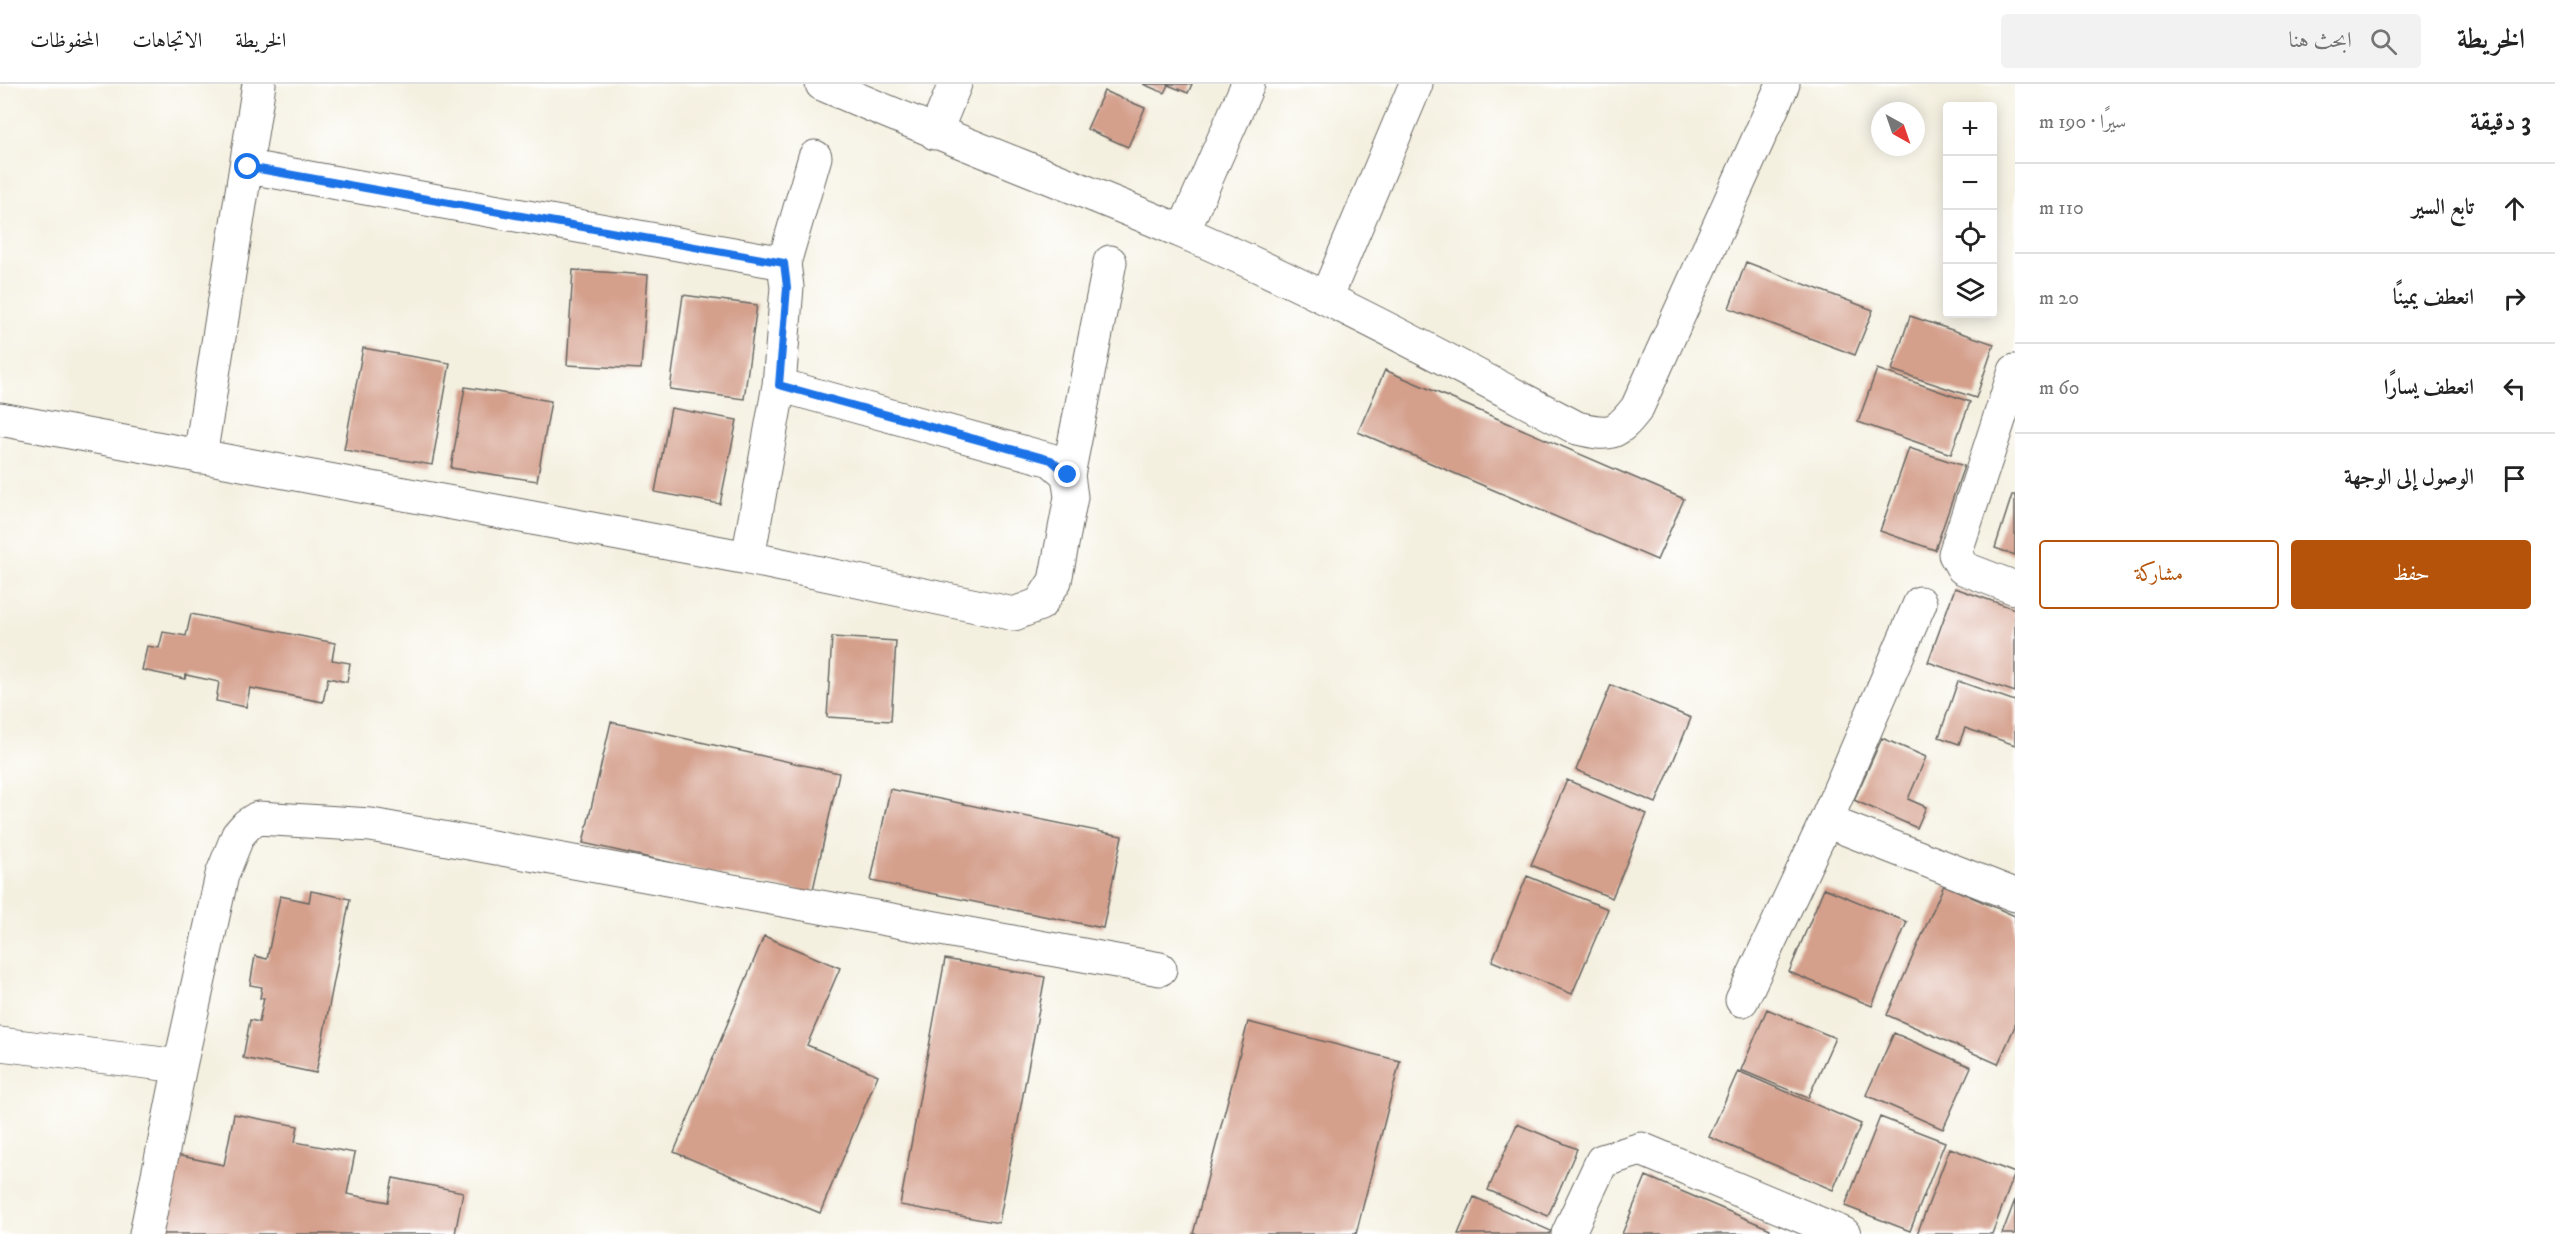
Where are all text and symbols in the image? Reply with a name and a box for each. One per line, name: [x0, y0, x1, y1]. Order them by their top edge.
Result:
search box: [2001, 14, 2421, 68]
text: الخريطة: [2457, 22, 2525, 57]
icon: search: [2367, 25, 2400, 58]
text: ابحث هنا: [2288, 27, 2352, 54]
text: المحفوظات: [30, 28, 99, 54]
text: الاتجاهات: [132, 28, 202, 54]
text: الخريطة: [235, 28, 286, 54]
north arrow: [1871, 102, 1925, 156]
map controls: [1943, 102, 1997, 318]
button: +: [1943, 102, 1997, 156]
text: 3 دقيقة: [2470, 106, 2531, 139]
text: سيرًا · 190 m: [2039, 110, 2126, 135]
route start: [234, 153, 260, 179]
button: −: [1943, 156, 1997, 210]
icon: ahead: [2498, 192, 2531, 225]
text: تابع السير: [2412, 194, 2474, 221]
text: 110 m: [2039, 196, 2084, 221]
button: locate: [1943, 210, 1997, 264]
button: layers: [1943, 264, 1997, 318]
icon: right: [2498, 282, 2531, 315]
text: انعطف يمينًا: [2393, 284, 2474, 311]
text: 20 m: [2039, 286, 2079, 311]
icon: left: [2498, 372, 2531, 405]
text: انعطف يسارًا: [2384, 374, 2474, 401]
text: 60 m: [2039, 376, 2080, 401]
route end: [1054, 461, 1080, 487]
icon: arrive: [2498, 462, 2531, 495]
text: الوصول إلى الوجهة: [2344, 464, 2474, 491]
button: مشاركة: [2039, 540, 2279, 609]
button: حفظ: [2291, 540, 2531, 609]

